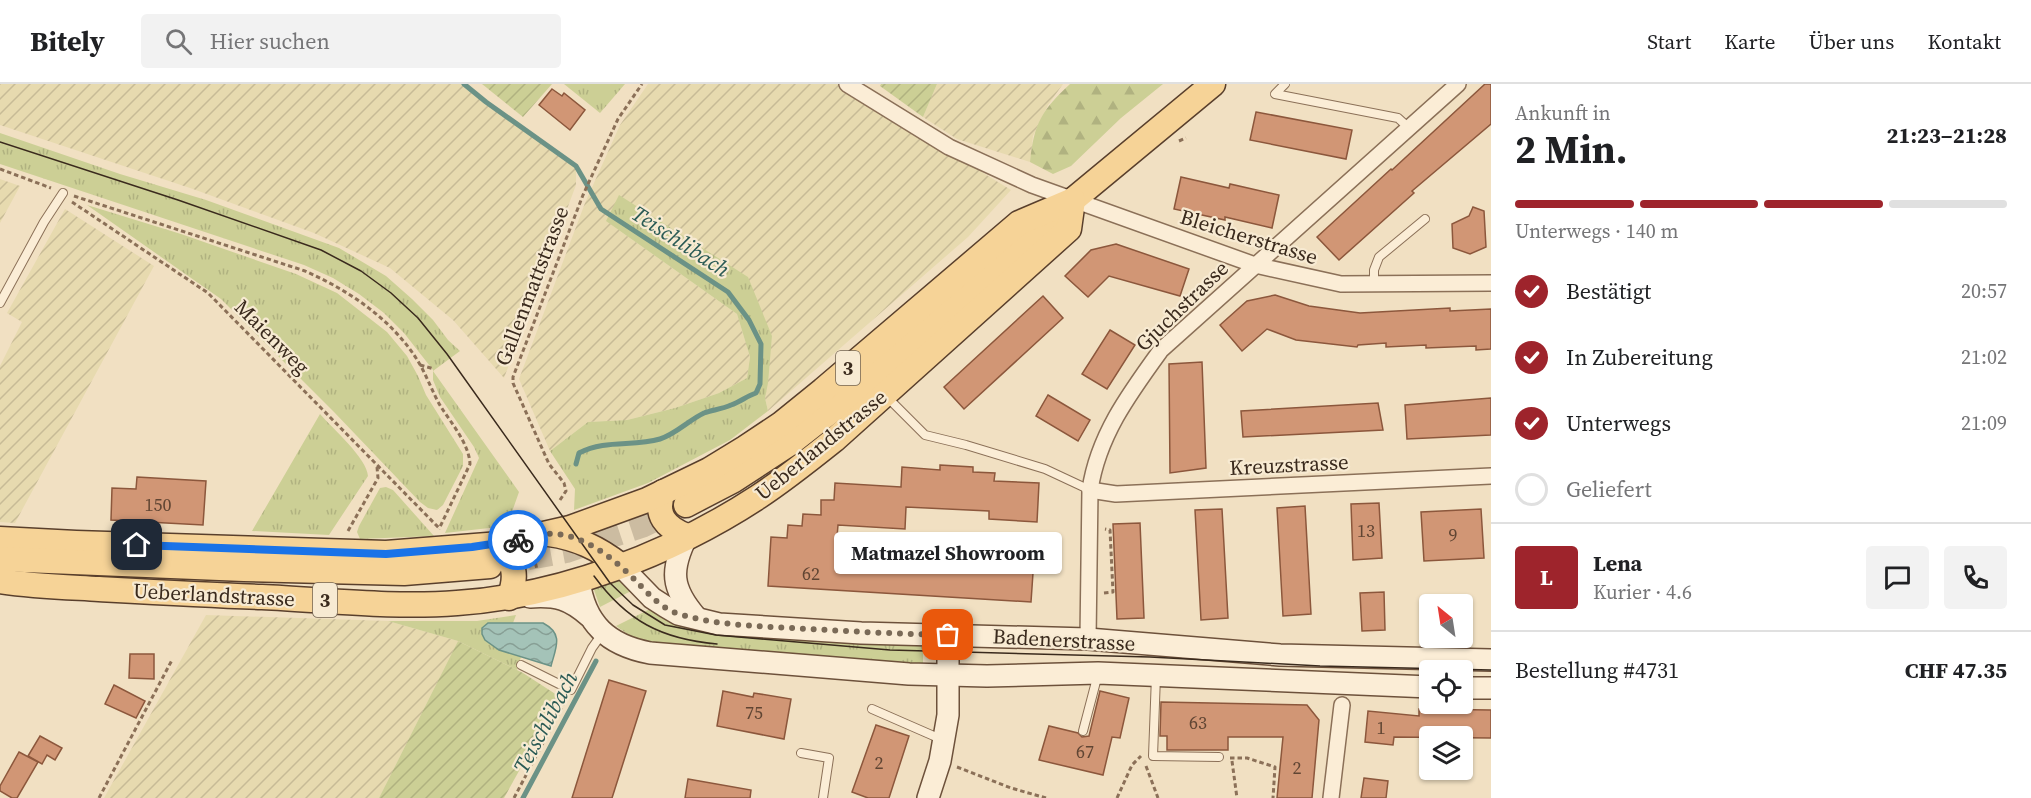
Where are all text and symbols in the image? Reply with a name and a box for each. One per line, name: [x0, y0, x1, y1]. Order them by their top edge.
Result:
search box: [141, 14, 561, 68]
text: Bitely: [30, 22, 105, 60]
icon: search: [162, 25, 195, 58]
text: Hier suchen: [210, 26, 330, 56]
text: Start: [1647, 27, 1691, 56]
text: Karte: [1724, 27, 1775, 56]
text: Über uns: [1808, 27, 1894, 56]
text: Kontakt: [1927, 27, 2001, 56]
text: Ankunft in: [1515, 99, 1611, 127]
text: 21:23–21:28: [1887, 120, 2007, 150]
text: 2 Min.: [1515, 123, 1627, 176]
water label: Teischlibach: [626, 198, 736, 284]
street label: Gallenmattstrasse: [488, 202, 575, 370]
street label: Bleicherstrasse: [1177, 202, 1322, 271]
text: Unterwegs · 140 m: [1515, 217, 1678, 245]
street label: Gjuchstrasse: [1129, 254, 1235, 357]
icon: check: [1515, 275, 1548, 308]
text: Bestätigt: [1566, 276, 1651, 306]
text: 20:57: [1961, 277, 2007, 305]
street label: Maienweg: [228, 293, 316, 381]
icon: check: [1515, 341, 1548, 374]
text: In Zubereitung: [1566, 342, 1713, 372]
text: 21:02: [1961, 343, 2007, 371]
road number: 3: [836, 351, 860, 385]
street label: Ueberlandstrasse: [749, 382, 893, 507]
icon: check: [1515, 407, 1548, 440]
text: Unterwegs: [1566, 408, 1671, 438]
text: 21:09: [1961, 409, 2007, 437]
street label: Kreuzstrasse: [1229, 447, 1349, 482]
text: Geliefert: [1566, 474, 1652, 504]
house number: 150: [145, 492, 172, 517]
courier: [488, 510, 548, 570]
house number: 13: [1357, 518, 1375, 543]
pin: [111, 519, 162, 570]
house number: 9: [1449, 522, 1458, 547]
icon: bike: [502, 524, 535, 557]
icon: home: [120, 528, 153, 561]
callout: Matmazel Showroom: [834, 533, 1062, 575]
text: Matmazel Showroom: [851, 539, 1045, 567]
button: chat: [1866, 546, 1929, 609]
button: phone: [1944, 546, 2007, 609]
text: Lena: [1593, 548, 1642, 578]
house number: 62: [802, 561, 820, 586]
text: L: [1540, 562, 1553, 592]
street label: Ueberlandstrasse: [132, 576, 296, 613]
text: Kurier · 4.6: [1593, 578, 1692, 606]
road number: 3: [313, 583, 337, 617]
north arrow: [1419, 594, 1473, 648]
map controls: [1419, 594, 1473, 780]
pin: [922, 609, 973, 660]
icon: bag: [931, 618, 964, 651]
street label: Badenerstrasse: [992, 621, 1136, 658]
text: Bestellung #4731: [1515, 655, 1679, 685]
text: CHF 47.35: [1905, 655, 2007, 685]
button: locate: [1419, 660, 1473, 714]
water label: Teischlibach: [506, 666, 584, 778]
house number: 75: [745, 700, 763, 725]
house number: 63: [1189, 710, 1207, 735]
house number: 1: [1377, 715, 1386, 740]
button: layers: [1419, 726, 1473, 780]
house number: 67: [1076, 739, 1094, 764]
house number: 2: [875, 750, 884, 775]
house number: 2: [1293, 755, 1302, 780]

